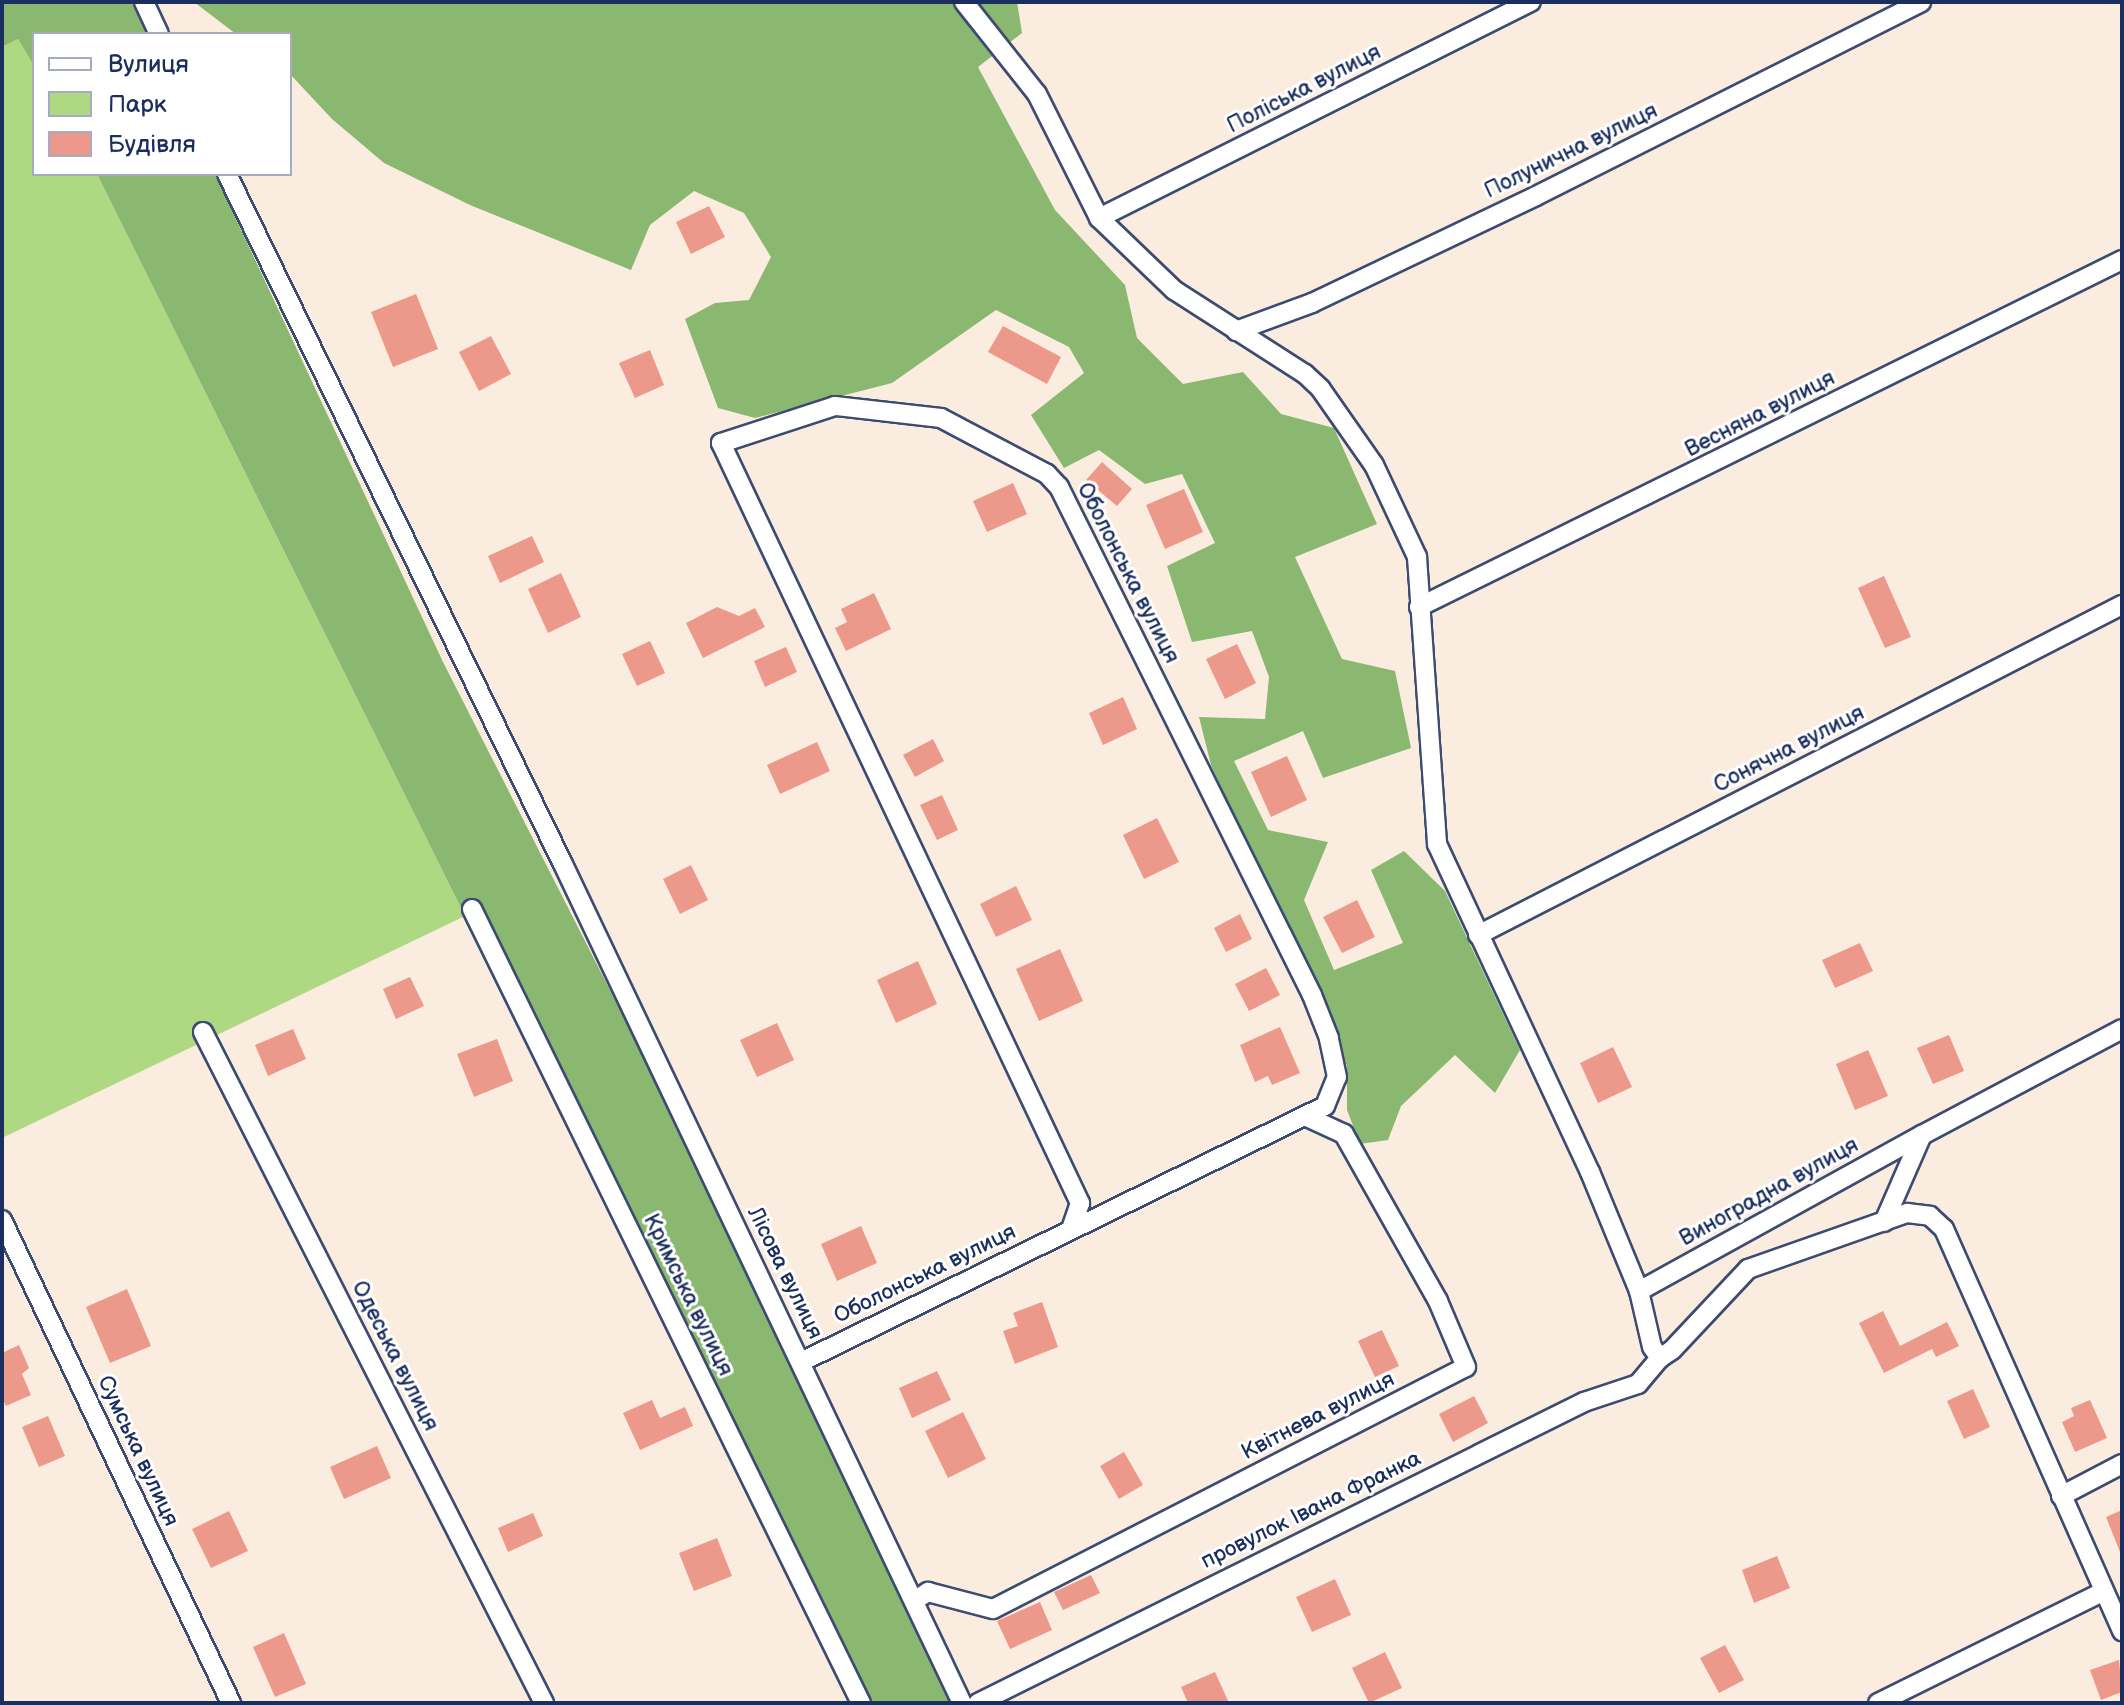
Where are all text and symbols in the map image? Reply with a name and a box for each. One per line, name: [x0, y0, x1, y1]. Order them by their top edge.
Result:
legend: [32, 32, 292, 176]
street label: Поліська вулиця: [1223, 39, 1385, 139]
text: Вулиця: [108, 50, 189, 79]
text: Парк: [108, 90, 166, 119]
street label: Полунична вулиця: [1480, 98, 1662, 204]
text: Будівля: [108, 130, 196, 159]
street label: Весняна вулиця: [1681, 365, 1839, 463]
street label: Оболонська вулиця: [1071, 478, 1185, 668]
street label: Сонячна вулиця: [1709, 700, 1869, 798]
street label: Виноградна вулиця: [1675, 1132, 1863, 1252]
street label: Лісова вулиця: [742, 1203, 828, 1343]
street label: Кримська вулиця: [637, 1210, 739, 1380]
street label: Оболонська вулиця: [830, 1218, 1020, 1330]
street label: Одеська вулиця: [346, 1276, 444, 1436]
street label: Квітнева вулиця: [1237, 1366, 1399, 1466]
street label: Сумська вулиця: [92, 1372, 184, 1530]
street label: провулок Івана Франка: [1197, 1445, 1425, 1575]

